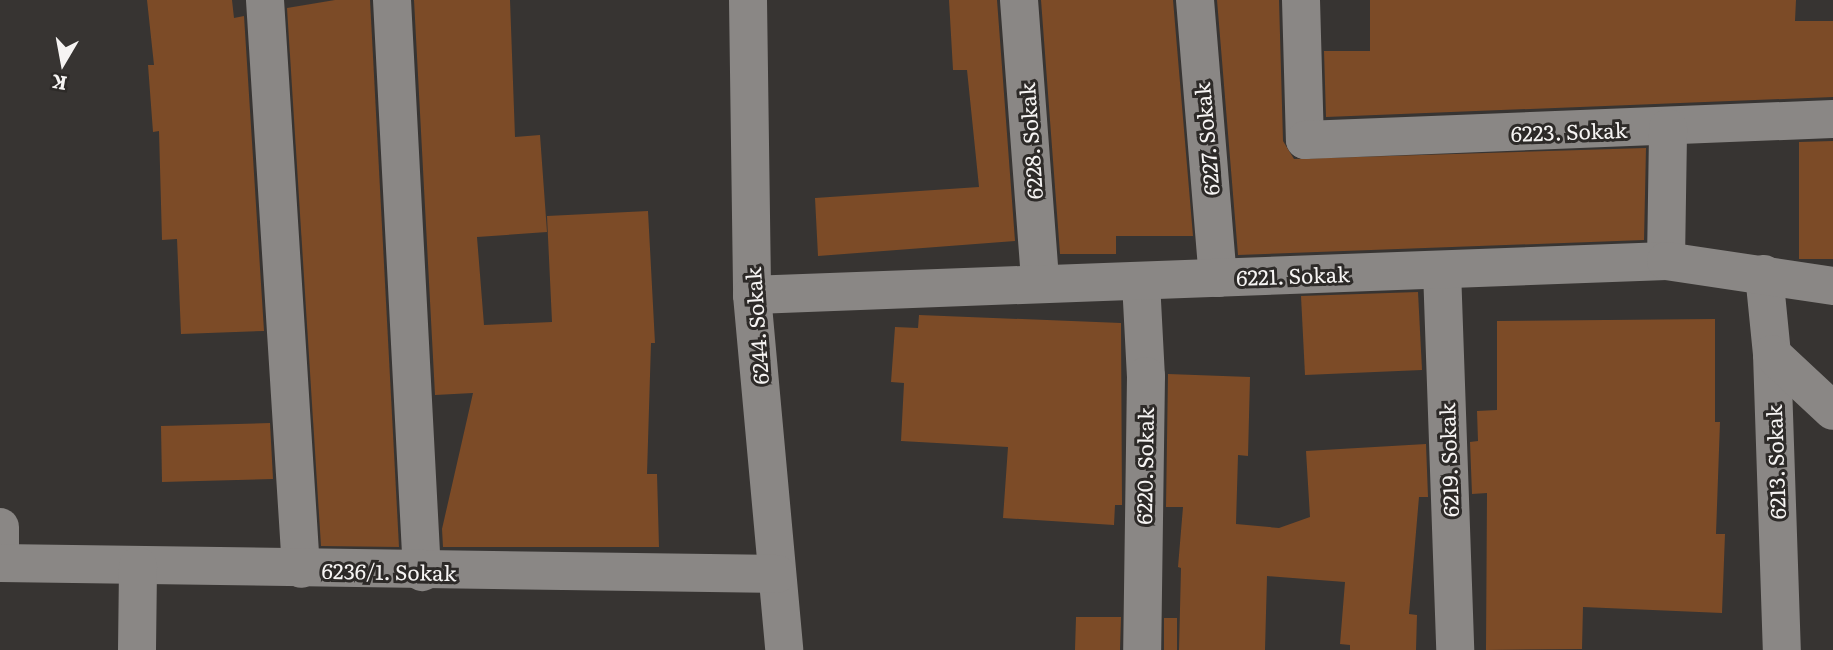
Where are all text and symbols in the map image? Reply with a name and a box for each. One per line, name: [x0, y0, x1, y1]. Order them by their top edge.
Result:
north arrow: [28, 28, 98, 98]
text: K: [50, 69, 69, 99]
street label: 6227. Sokak: [1188, 81, 1224, 197]
street label: 6228. Sokak: [1013, 82, 1047, 200]
street label: 6223. Sokak: [1510, 116, 1628, 146]
street label: 6221. Sokak: [1236, 260, 1350, 290]
street label: 6244. Sokak: [739, 266, 773, 386]
street label: 6219. Sokak: [1433, 403, 1463, 517]
street label: 6213. Sokak: [1760, 404, 1790, 520]
street label: 6220. Sokak: [1130, 407, 1158, 525]
street label: 6236/1. Sokak: [321, 557, 457, 585]

